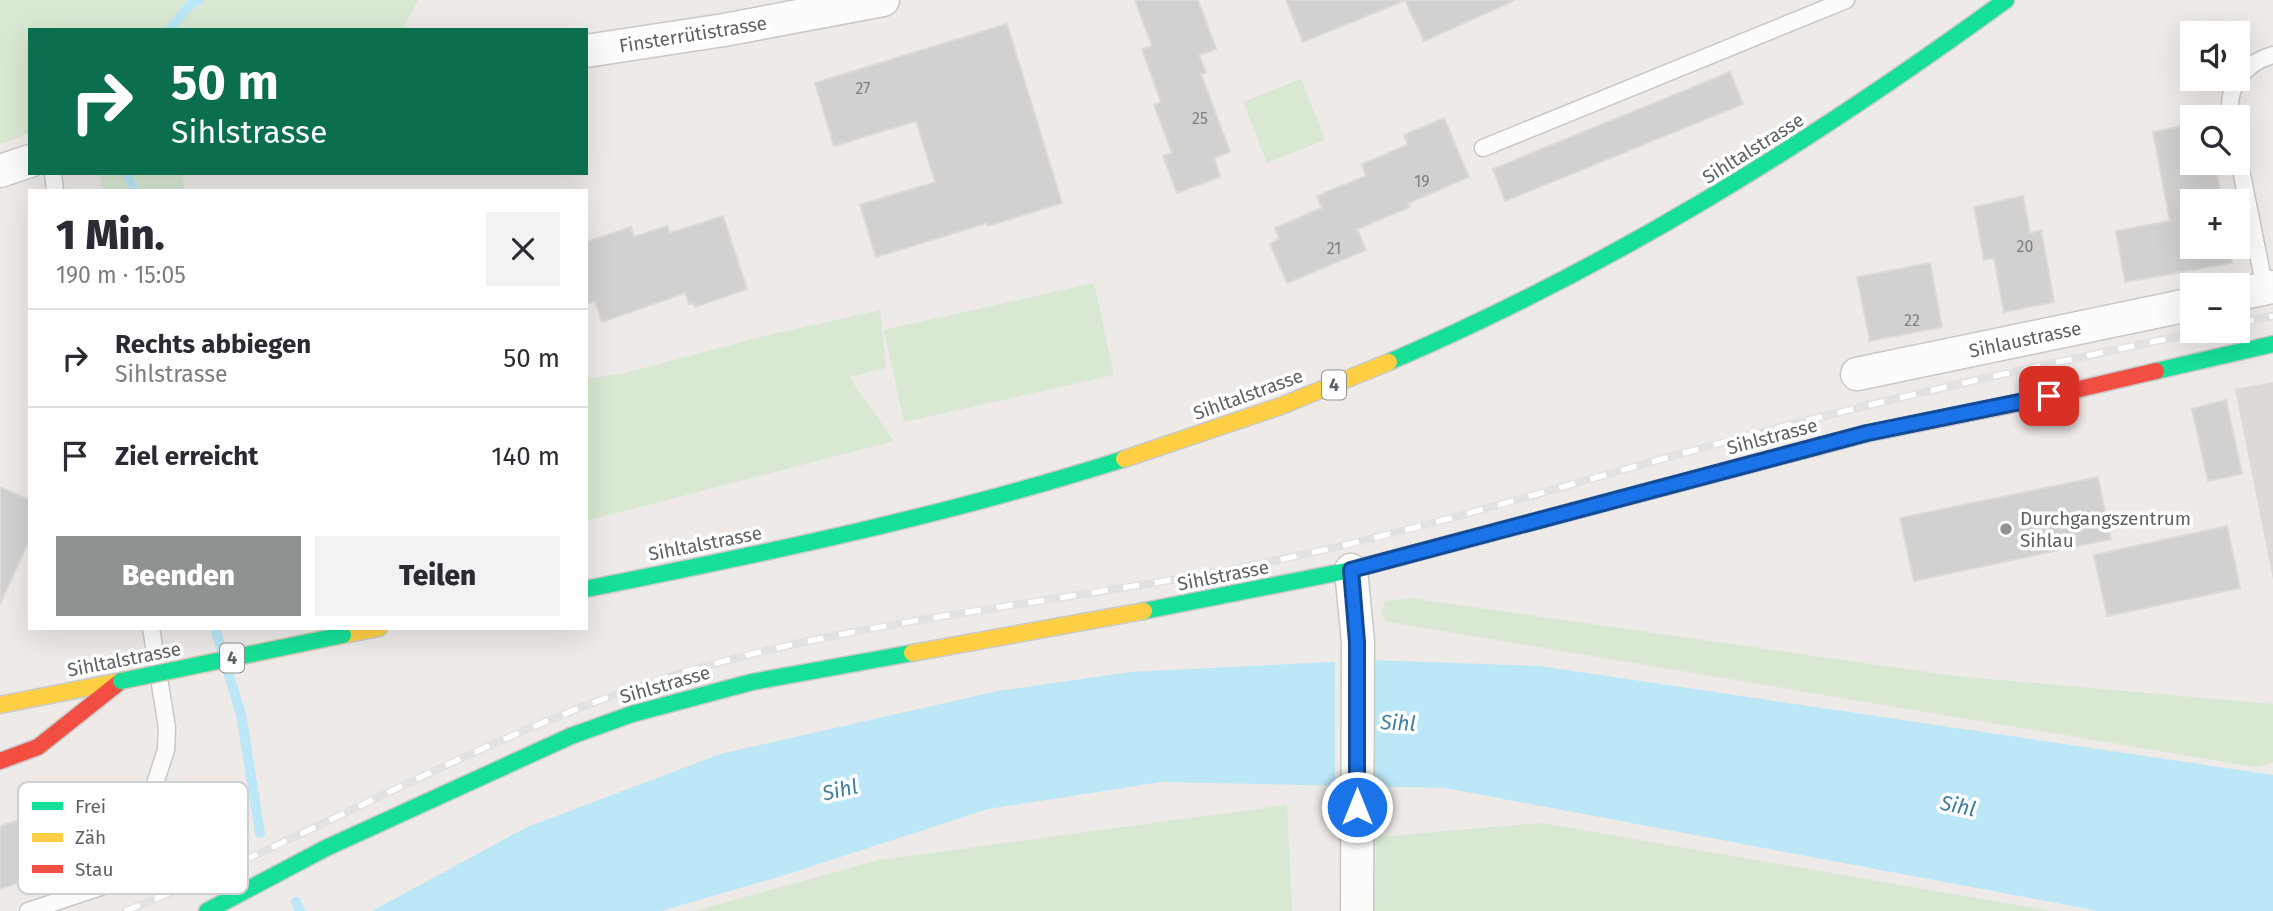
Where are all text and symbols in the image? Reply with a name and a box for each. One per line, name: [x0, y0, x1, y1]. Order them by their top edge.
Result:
street label: Finsterrütistrasse: [618, 11, 769, 58]
map controls: [2180, 21, 2250, 343]
button: sound: [2180, 21, 2250, 91]
text: 50 m: [171, 53, 279, 112]
icon: right: [56, 56, 147, 147]
house number: 27: [856, 79, 870, 98]
button: search: [2180, 105, 2250, 175]
street label: Sihltalstrasse: [1698, 108, 1808, 189]
house number: 25: [1192, 109, 1208, 128]
text: Sihlstrasse: [171, 113, 327, 151]
house number: 19: [1414, 172, 1430, 191]
button: +: [2180, 189, 2250, 259]
text: 1 Min.: [56, 210, 165, 260]
button: close: [486, 212, 560, 286]
house number: 20: [2017, 237, 2033, 256]
house number: 21: [1327, 239, 1341, 258]
text: 190 m · 15:05: [56, 261, 186, 289]
button: −: [2180, 273, 2250, 343]
house number: 22: [1904, 311, 1920, 330]
street label: Sihlaustrasse: [1967, 316, 2083, 363]
text: Rechts abbiegen: [115, 329, 311, 360]
icon: right: [56, 339, 94, 377]
text: 50 m: [503, 343, 560, 374]
text: Sihlstrasse: [115, 360, 227, 388]
street label: Sihltalstrasse: [1190, 364, 1306, 425]
pin: [2019, 366, 2079, 426]
road number: 4: [1322, 370, 1346, 400]
icon: arrive: [2030, 377, 2068, 415]
street label: Sihlstrasse: [1724, 413, 1820, 460]
icon: arrive: [56, 437, 94, 475]
text: Ziel erreicht: [115, 441, 258, 472]
text: 140 m: [491, 441, 560, 472]
place label: Durchgangszentrum Sihlau: [2020, 507, 2191, 552]
street label: Sihltalstrasse: [646, 521, 764, 566]
marker: Durchgangszentrum Sihlau: [1998, 521, 2014, 537]
button: Beenden: [56, 536, 301, 616]
button: Teilen: [315, 536, 560, 616]
street label: Sihlstrasse: [1175, 555, 1271, 596]
street label: Sihltalstrasse: [65, 637, 183, 682]
road number: 4: [220, 644, 244, 672]
street label: Sihlstrasse: [617, 661, 713, 708]
water label: Sihl: [1379, 709, 1416, 737]
position arrow: [1320, 770, 1394, 844]
water label: Sihl: [819, 773, 860, 807]
legend: [18, 782, 248, 894]
water label: Sihl: [1937, 789, 1978, 822]
text: Frei: [75, 795, 106, 818]
text: Zäh: [75, 826, 106, 849]
text: Stau: [75, 858, 113, 881]

